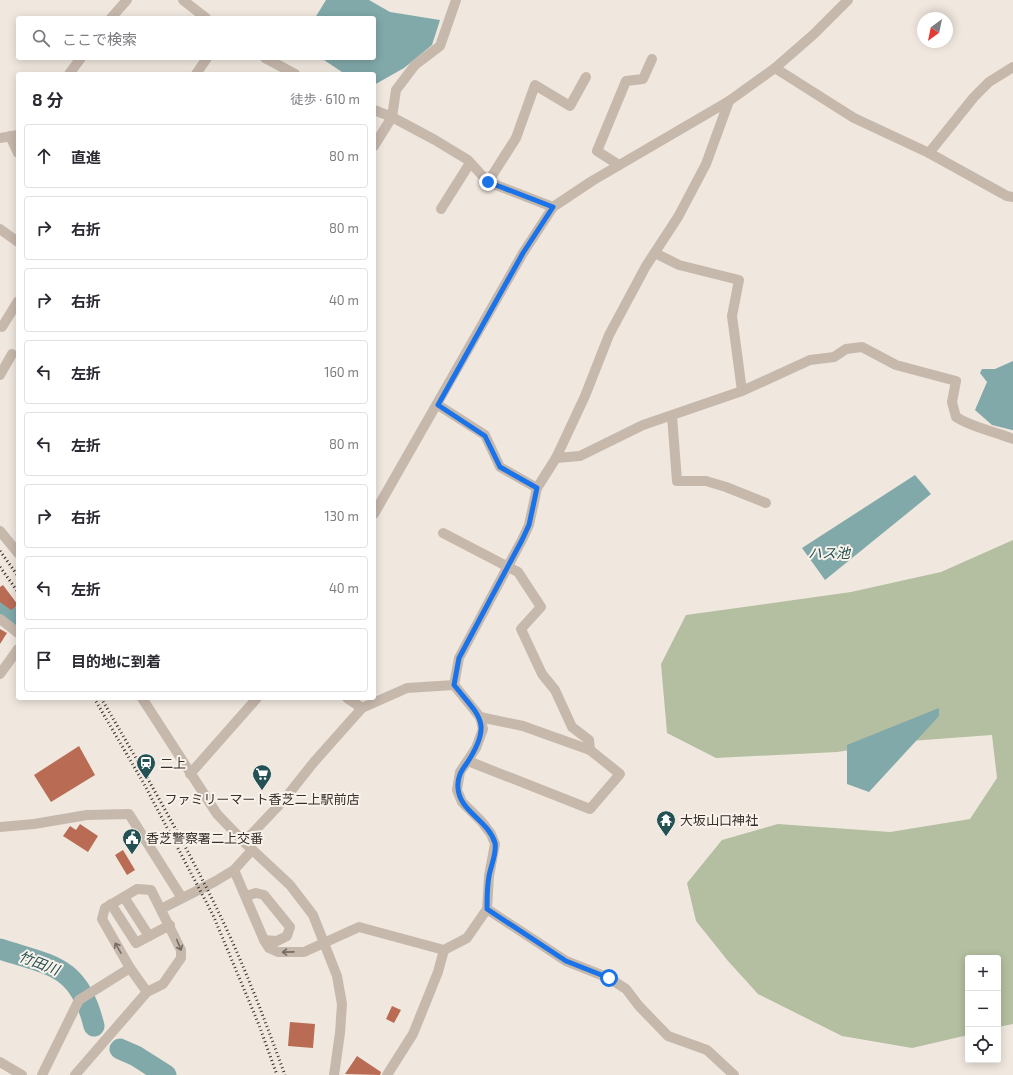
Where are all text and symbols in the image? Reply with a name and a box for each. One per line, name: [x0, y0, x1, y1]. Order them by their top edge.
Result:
north arrow: [917, 12, 953, 48]
search box: [16, 16, 376, 60]
icon: search: [30, 27, 52, 49]
text: ここで検索: [62, 30, 137, 48]
text: 8 分: [32, 89, 63, 109]
text: 徒歩 · 610 m: [290, 91, 360, 107]
icon: ahead: [33, 145, 55, 167]
text: 直進: [71, 148, 101, 166]
text: 80 m: [329, 148, 359, 164]
route end: [479, 173, 497, 191]
icon: right: [33, 217, 55, 239]
text: 右折: [71, 220, 101, 238]
text: 80 m: [329, 220, 359, 236]
icon: right: [33, 289, 55, 311]
text: 右折: [71, 292, 101, 310]
text: 40 m: [329, 292, 359, 308]
icon: left: [33, 361, 55, 383]
text: 左折: [71, 364, 101, 382]
text: 160 m: [324, 364, 359, 380]
icon: left: [33, 433, 55, 455]
text: 左折: [71, 436, 101, 454]
text: 80 m: [329, 436, 359, 452]
icon: right: [33, 505, 55, 527]
text: 右折: [71, 508, 101, 526]
text: 130 m: [324, 508, 359, 524]
water label: ハス池: [808, 544, 852, 561]
icon: left: [33, 577, 55, 599]
text: 左折: [71, 580, 101, 598]
text: 40 m: [329, 580, 359, 596]
icon: arrive: [33, 649, 55, 671]
text: 目的地に到着: [71, 652, 161, 670]
station icon: 二上: [135, 752, 157, 780]
place label: 二上: [160, 755, 186, 771]
supermarket icon: ファミリーマート香芝二上駅前店: [251, 763, 273, 791]
place label: ファミリーマート香芝二上駅前店: [164, 791, 360, 807]
temple icon: 大坂山口神社: [655, 809, 677, 837]
place label: 大坂山口神社: [680, 812, 758, 828]
public building icon: 香芝警察署二上交番: [121, 827, 143, 855]
place label: 香芝警察署二上交番: [146, 830, 263, 846]
one-way arrow: [175, 939, 183, 951]
one-way arrow: [114, 942, 122, 954]
water label: 竹田川: [17, 947, 64, 979]
one-way arrow: [282, 948, 295, 956]
map controls: [965, 955, 1001, 1063]
button: +: [965, 955, 1001, 991]
route start: [600, 969, 618, 987]
button: −: [965, 991, 1001, 1027]
button: locate: [965, 1027, 1001, 1063]

